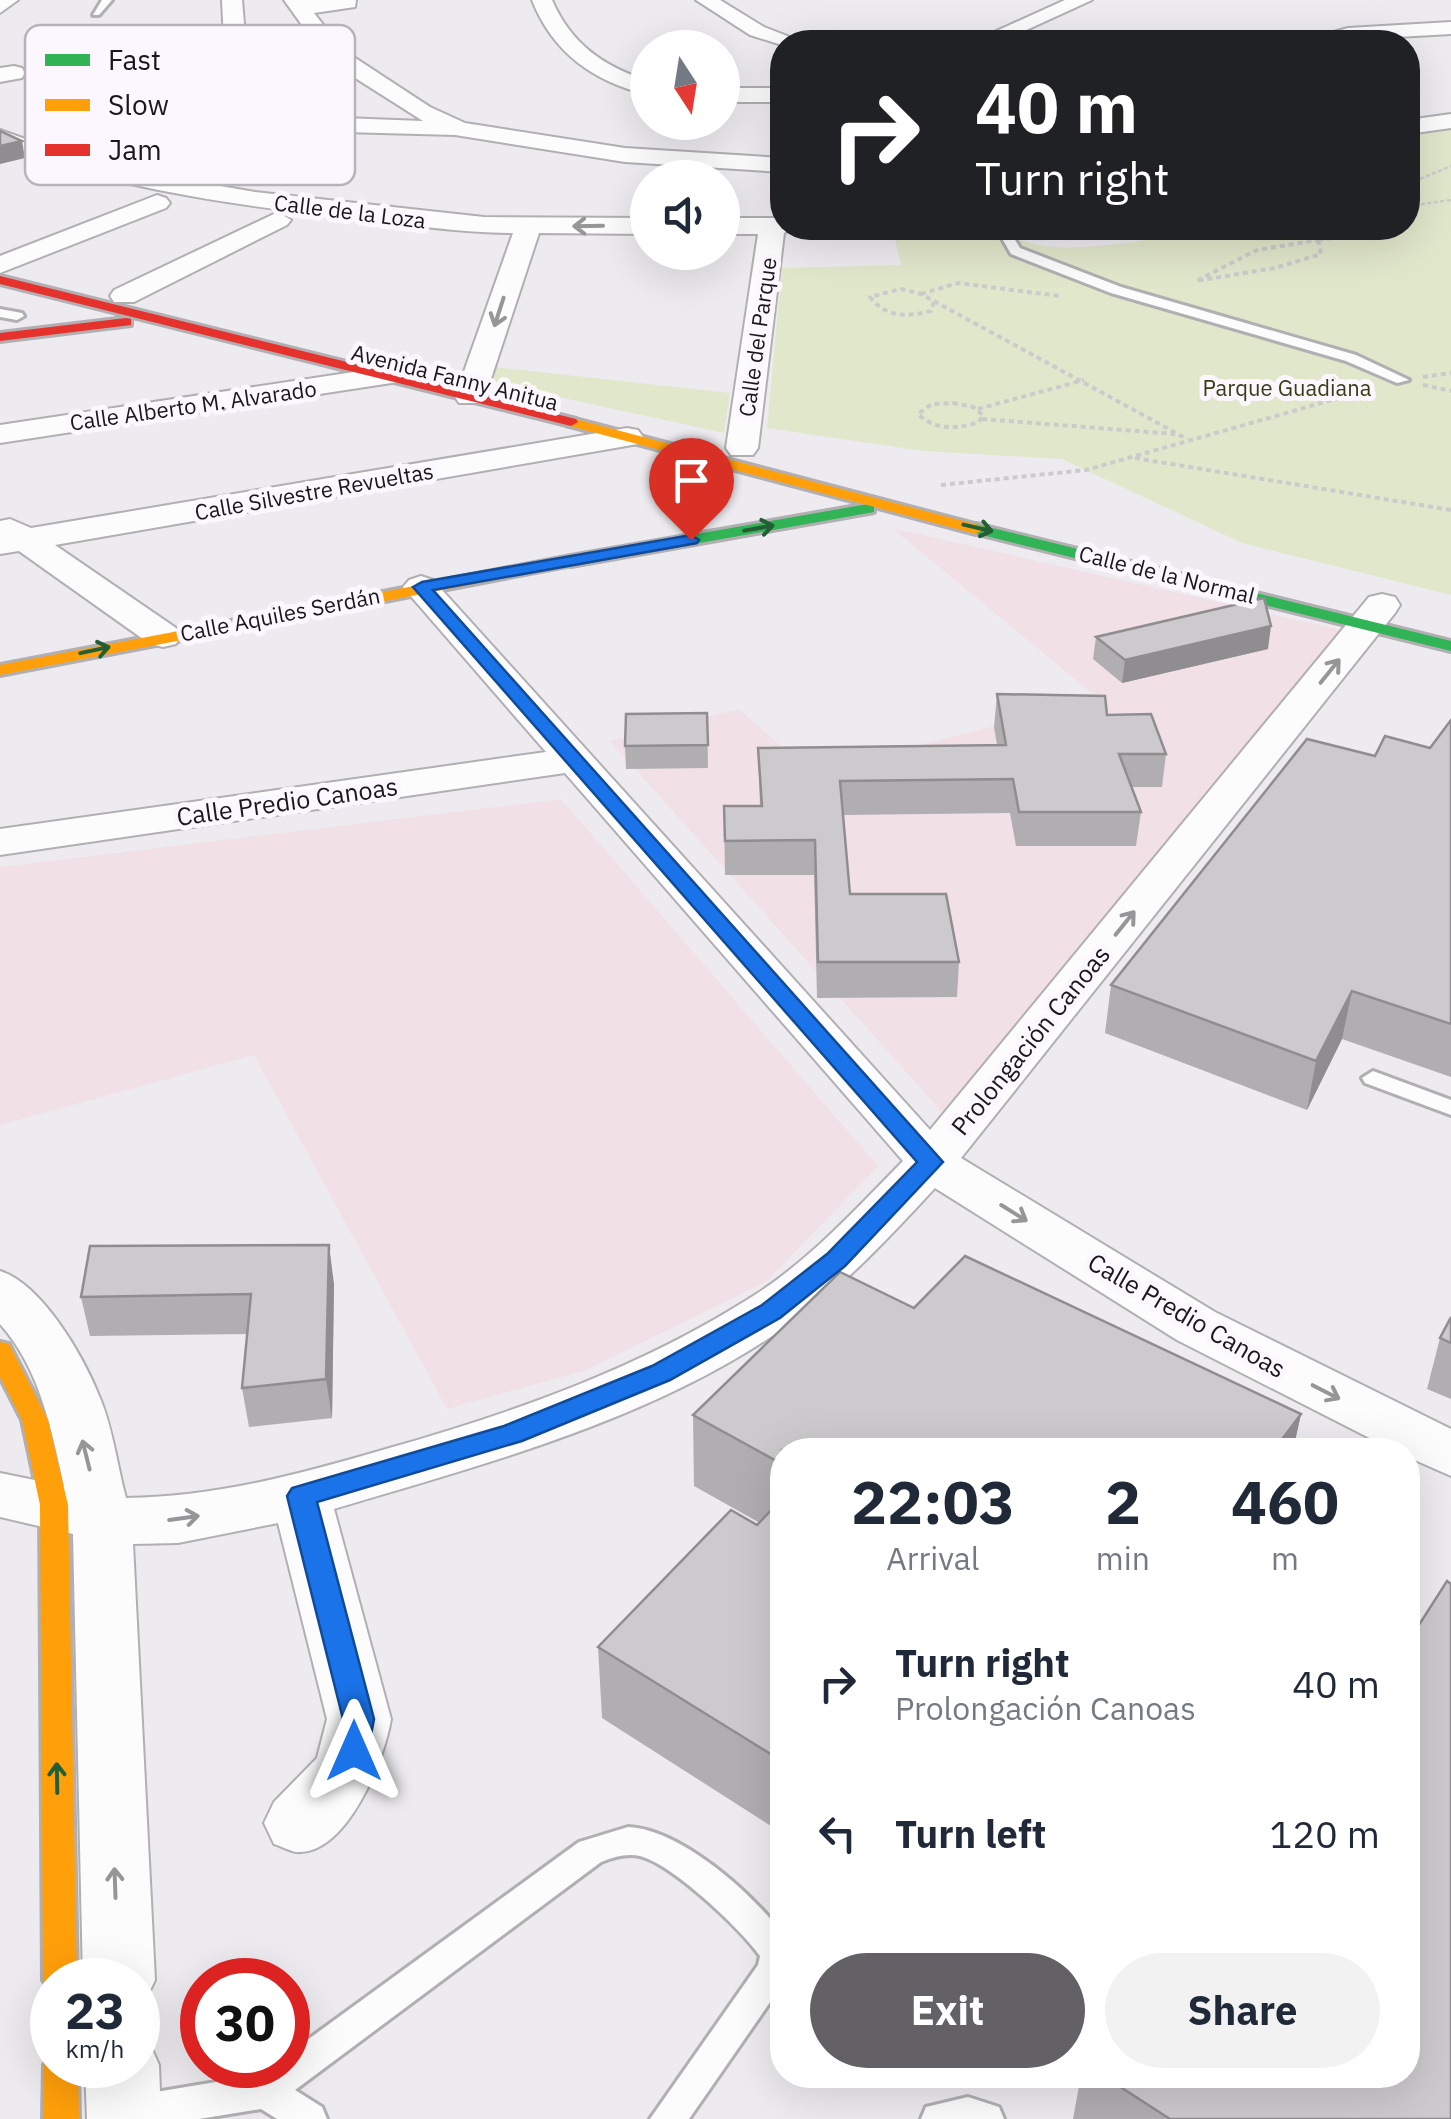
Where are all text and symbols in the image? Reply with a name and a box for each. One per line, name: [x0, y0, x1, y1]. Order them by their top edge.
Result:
legend: [25, 25, 355, 185]
north arrow: [630, 30, 740, 140]
map controls: [630, 30, 740, 270]
text: Fast: [108, 41, 161, 78]
text: 40 m: [975, 61, 1138, 152]
icon: right: [810, 70, 940, 200]
text: Slow: [108, 86, 169, 123]
text: Jam: [108, 131, 162, 168]
text: Turn right: [975, 149, 1170, 207]
button: sound: [630, 160, 740, 270]
street label: Calle de la Loza: [273, 187, 428, 235]
one-way arrow: [572, 216, 604, 235]
street label: Calle del Parque: [731, 255, 783, 419]
one-way arrow: [489, 295, 507, 327]
street label: Avenida Fanny Anitua: [348, 337, 562, 417]
street label: Calle Alberto M. Alvarado: [68, 373, 318, 437]
park label: Parque Guadiana: [1202, 373, 1372, 402]
pin: [649, 438, 734, 541]
icon: arrive: [664, 453, 719, 508]
street label: Calle Silvestre Revueltas: [192, 456, 436, 526]
one-way arrow: [742, 518, 775, 537]
one-way arrow: [961, 520, 993, 538]
street label: Calle de la Normal: [1076, 538, 1258, 610]
street label: Calle Aquiles Serdán: [178, 580, 382, 648]
one-way arrow: [79, 640, 111, 659]
one-way arrow: [1319, 658, 1340, 685]
street label: Calle Predio Canoas: [174, 769, 400, 833]
one-way arrow: [1114, 911, 1136, 937]
street label: Prolongación Canoas: [943, 938, 1117, 1142]
one-way arrow: [999, 1203, 1028, 1224]
street label: Calle Predio Canoas: [1082, 1245, 1292, 1385]
one-way arrow: [1311, 1383, 1341, 1402]
one-way arrow: [76, 1440, 94, 1472]
text: 22:03: [851, 1462, 1015, 1541]
text: 2: [1105, 1462, 1141, 1541]
text: 460: [1231, 1462, 1339, 1541]
one-way arrow: [167, 1508, 200, 1526]
text: Arrival: [886, 1537, 980, 1579]
text: min: [1096, 1537, 1150, 1579]
text: m: [1271, 1537, 1299, 1579]
text: Turn right: [895, 1638, 1070, 1687]
icon: right: [810, 1656, 865, 1711]
text: 40 m: [1292, 1659, 1380, 1708]
text: Prolongación Canoas: [895, 1687, 1196, 1729]
position arrow: [302, 1699, 406, 1803]
one-way arrow: [48, 1762, 67, 1794]
icon: left: [810, 1806, 865, 1861]
text: Turn left: [895, 1809, 1046, 1858]
text: 120 m: [1269, 1809, 1380, 1858]
one-way arrow: [106, 1867, 125, 1899]
button: Exit: [810, 1953, 1085, 2068]
button: Share: [1105, 1953, 1380, 2068]
speed limit sign: 30: [180, 1958, 310, 2088]
text: 23: [65, 1978, 125, 2043]
text: km/h: [66, 2032, 124, 2065]

